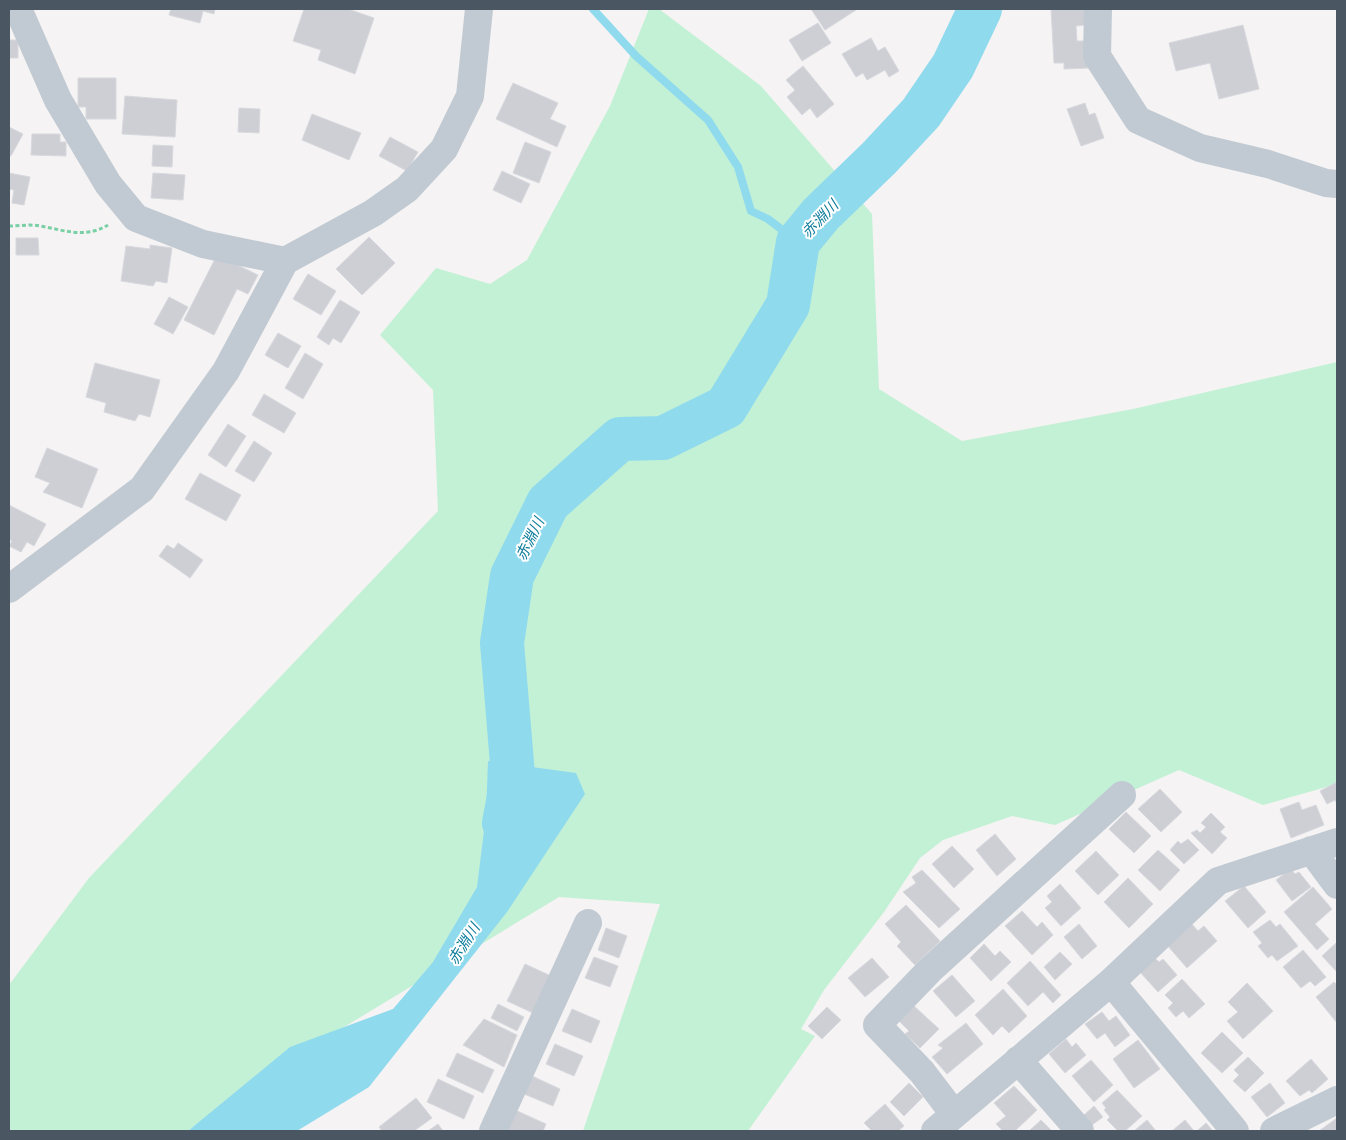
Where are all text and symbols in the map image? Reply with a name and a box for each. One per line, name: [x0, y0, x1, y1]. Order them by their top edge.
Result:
water label: 赤淵川: [798, 195, 843, 241]
water label: 赤淵川: [512, 513, 548, 563]
water label: 赤淵川: [444, 918, 484, 967]

